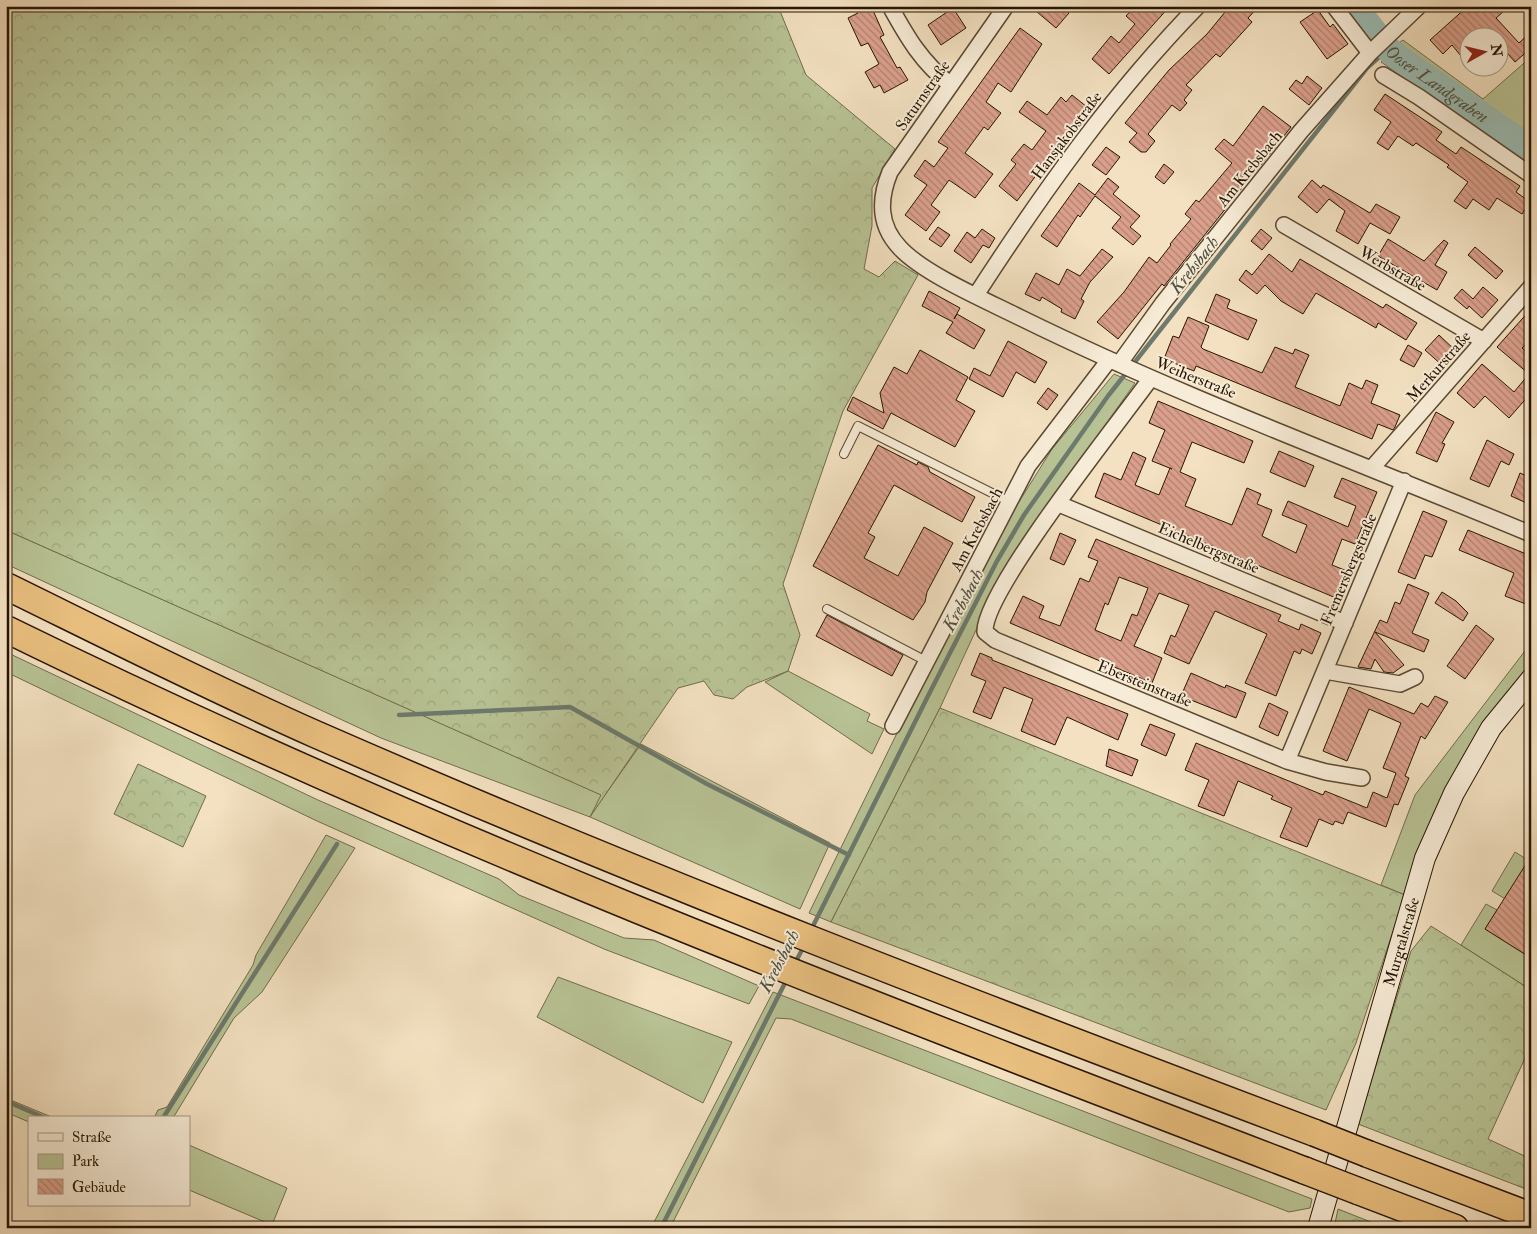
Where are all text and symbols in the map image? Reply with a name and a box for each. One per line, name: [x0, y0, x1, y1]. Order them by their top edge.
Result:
north arrow: [1460, 28, 1510, 78]
water label: Ooser Landgraben: [1380, 40, 1493, 128]
text: N: [1487, 42, 1506, 58]
street label: Saturnstraße: [891, 56, 955, 135]
street label: Hansjakobstraße: [1027, 87, 1107, 184]
street label: Am Krebsbach: [1212, 126, 1287, 212]
water label: Krebsbach: [1164, 232, 1224, 300]
street label: Werbstraße: [1355, 241, 1430, 296]
street label: Merkurstraße: [1402, 327, 1475, 406]
street label: Weiherstraße: [1151, 352, 1239, 403]
street label: Am Krebsbach: [946, 483, 1008, 576]
street label: Fremersbergstraße: [1316, 510, 1382, 628]
street label: Eichelbergstraße: [1155, 518, 1263, 578]
water label: Krebsbach: [937, 565, 989, 636]
street label: Ebersteinstraße: [1094, 656, 1195, 712]
street label: Murgtalstraße: [1379, 895, 1424, 989]
water label: Krebsbach: [753, 926, 805, 997]
legend: [28, 1116, 190, 1206]
text: Straße: [72, 1128, 111, 1147]
text: Park: [72, 1152, 99, 1171]
text: Gebäude: [72, 1178, 126, 1197]

